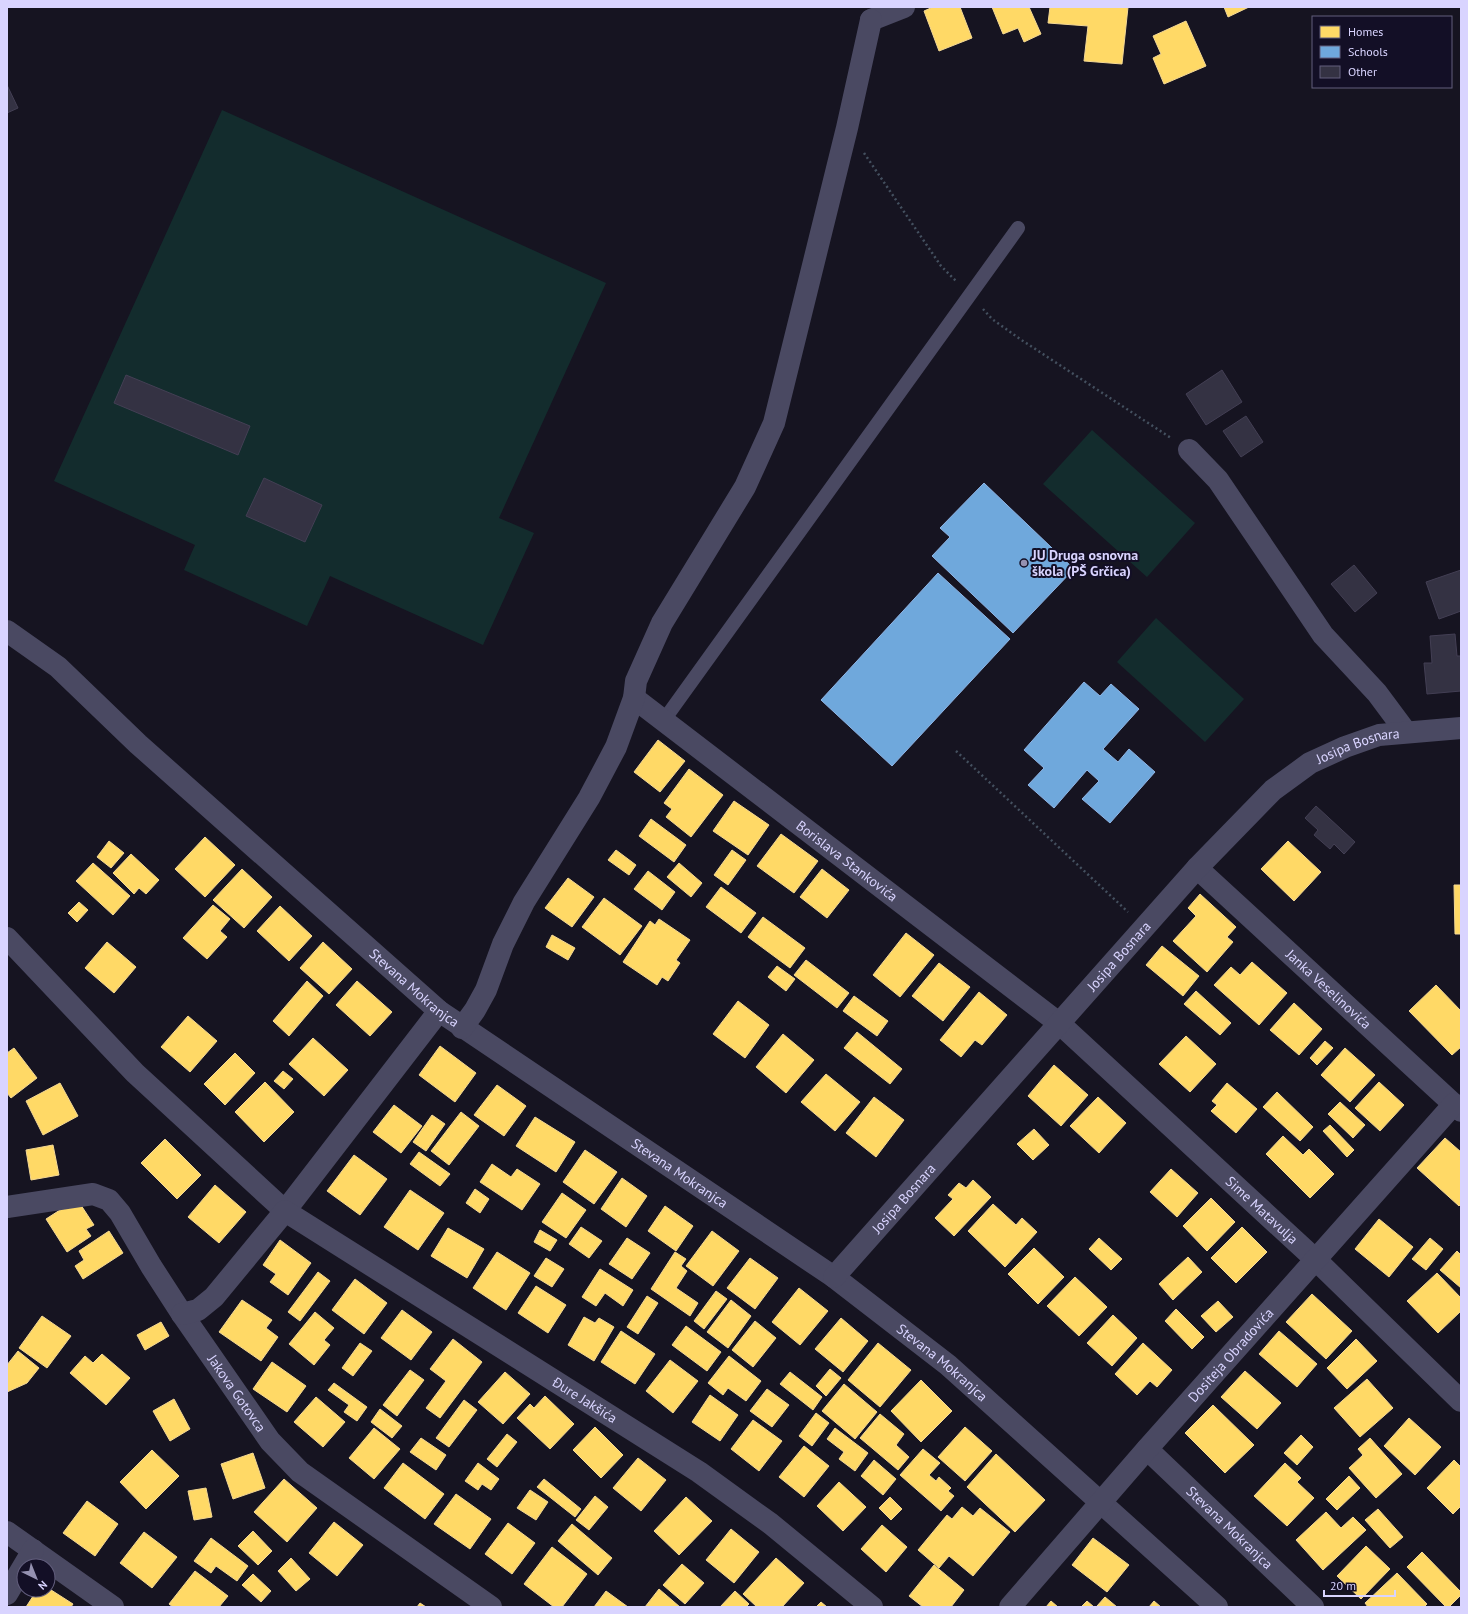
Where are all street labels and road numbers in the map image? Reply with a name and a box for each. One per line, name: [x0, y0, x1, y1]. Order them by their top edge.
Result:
street label: Josipa Bosnara: [1312, 724, 1400, 768]
street label: Borislava Stankovića: [792, 816, 901, 905]
street label: Josipa Bosnara: [1082, 917, 1155, 996]
street label: Stevana Mokranjca: [366, 944, 463, 1031]
street label: Janka Veselinovića: [1282, 945, 1375, 1033]
street label: Stevana Mokranjca: [628, 1134, 731, 1212]
street label: Josipa Bosnara: [867, 1160, 940, 1238]
street label: Sime Matavulja: [1222, 1172, 1302, 1248]
street label: Dositeja Obradovića: [1184, 1304, 1277, 1406]
street label: Stevana Mokranjca: [893, 1320, 991, 1405]
street label: Jakova Gotovca: [203, 1350, 270, 1435]
street label: Đure Jakšića: [548, 1372, 621, 1427]
street label: Stevana Mokranjca: [1183, 1482, 1277, 1573]

